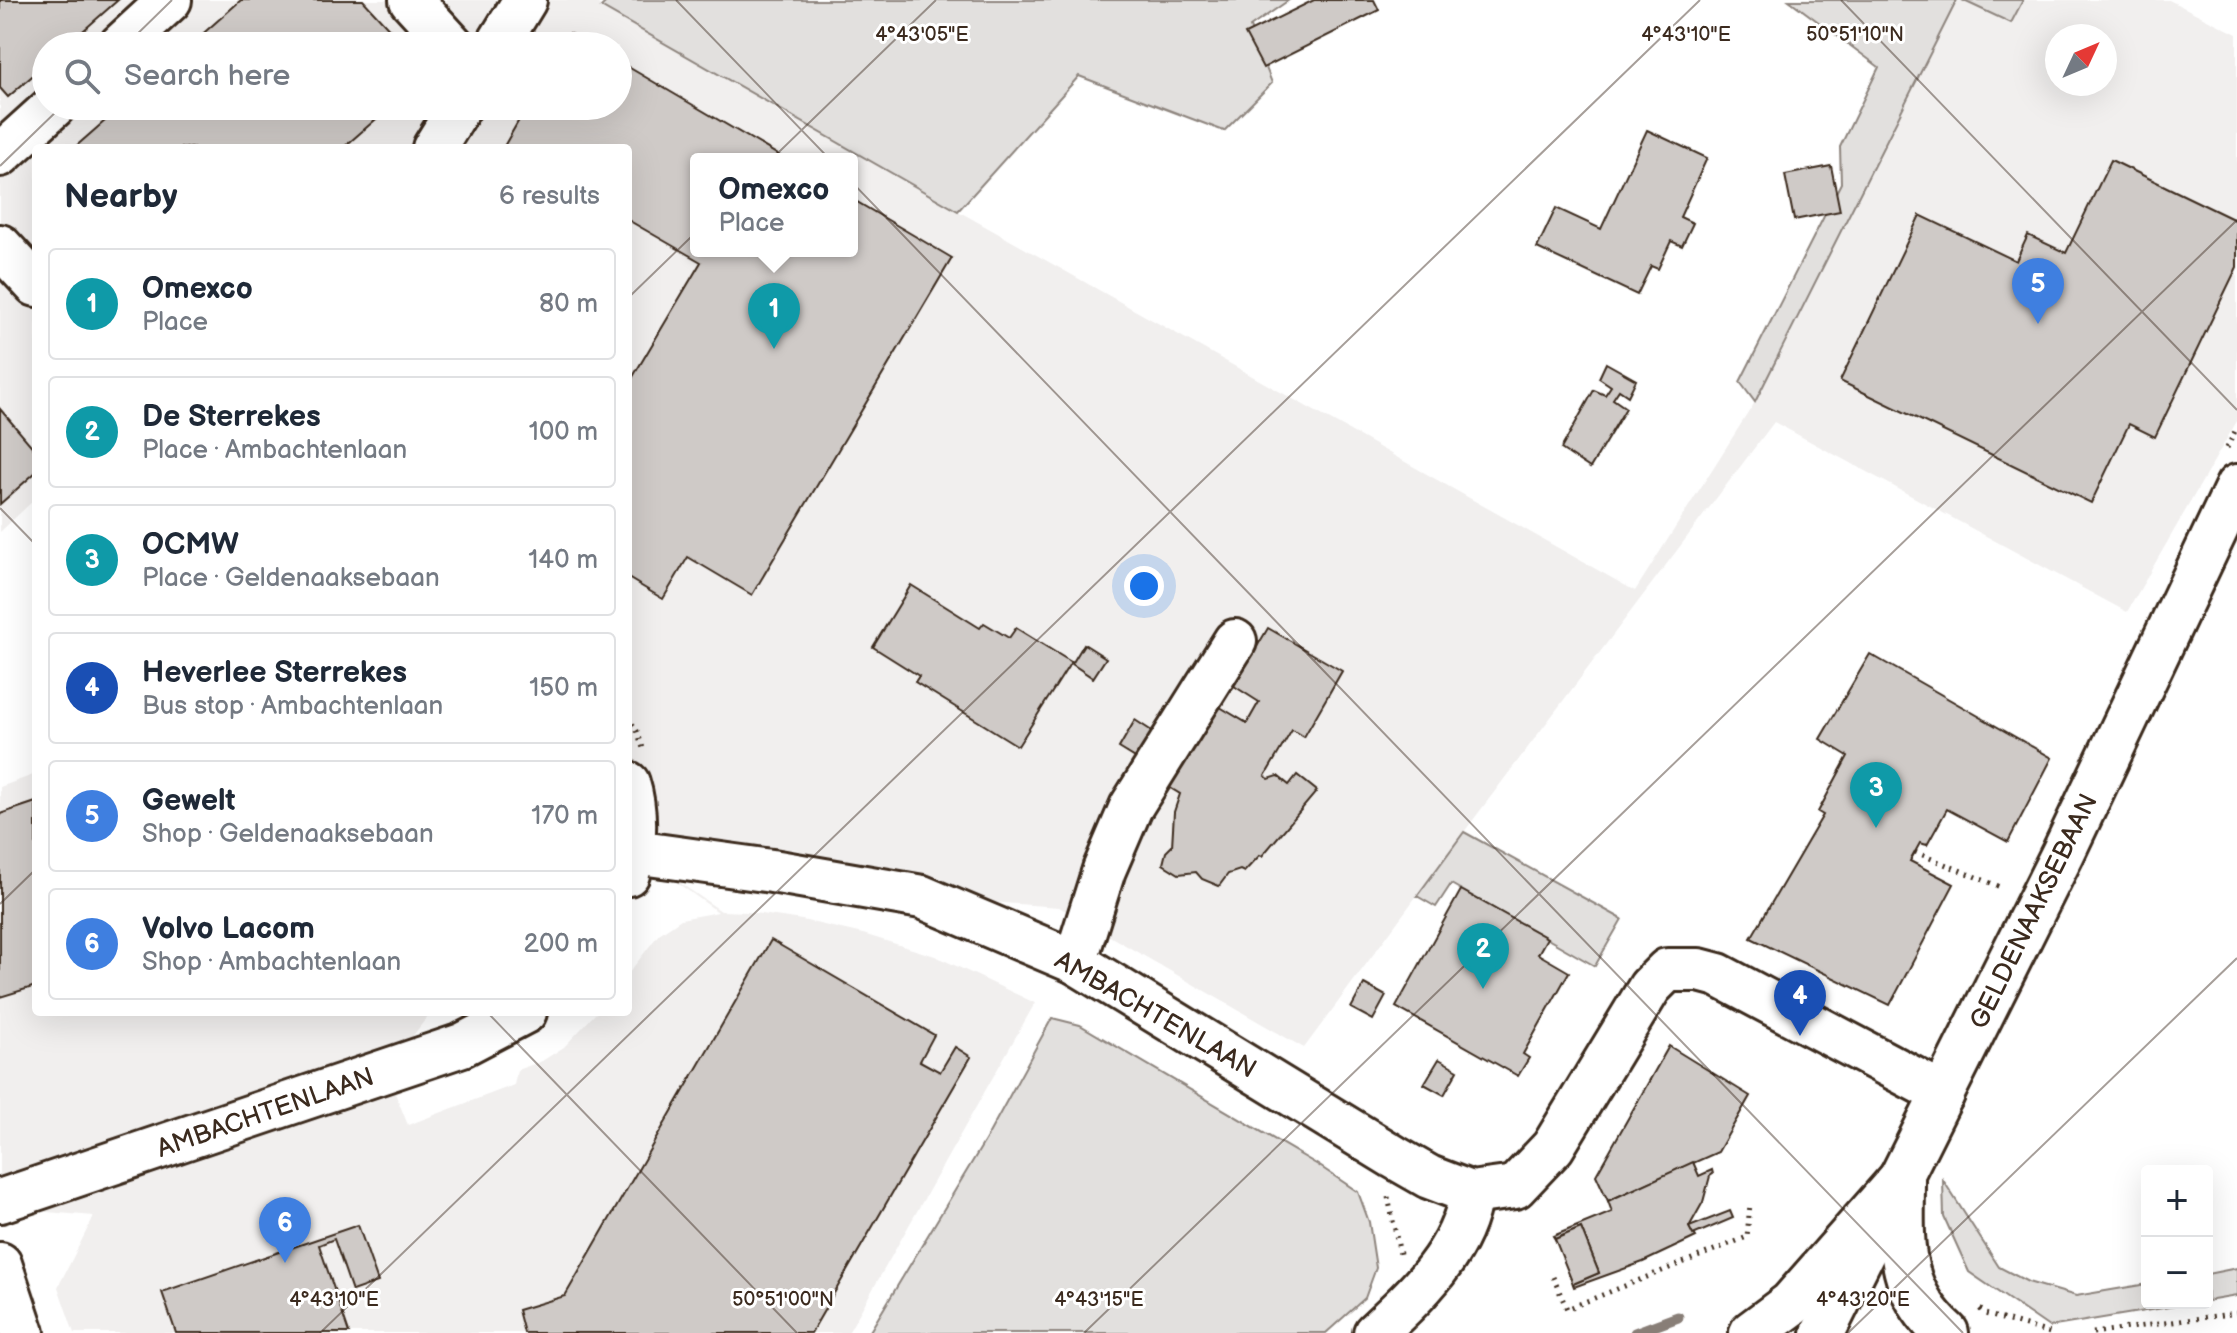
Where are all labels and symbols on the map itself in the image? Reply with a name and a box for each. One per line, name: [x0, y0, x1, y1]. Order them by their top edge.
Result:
text: 4°43'05"E: [875, 23, 969, 47]
text: 4°43'10"E: [1641, 23, 1731, 47]
text: 50°51'10"N: [1806, 23, 1904, 47]
north arrow: [2045, 24, 2117, 96]
pin: 5: [2012, 258, 2064, 324]
pin: 1: [748, 283, 800, 349]
your location: [1124, 566, 1164, 606]
pin: 3: [1850, 762, 1902, 828]
street label: GELDENAAKSEBAAN: [1964, 789, 2105, 1034]
pin: 2: [1457, 923, 1509, 989]
street label: AMBACHTENLAAN: [1049, 945, 1261, 1086]
pin: 4: [1774, 970, 1826, 1036]
street label: AMBACHTENLAAN: [153, 1062, 378, 1165]
pin: 6: [259, 1197, 311, 1263]
text: 4°43'10"E: [289, 1288, 379, 1312]
text: 50°51'00"N: [732, 1288, 834, 1312]
text: 4°43'15"E: [1054, 1288, 1144, 1312]
text: 4°43'20"E: [1816, 1288, 1910, 1312]

